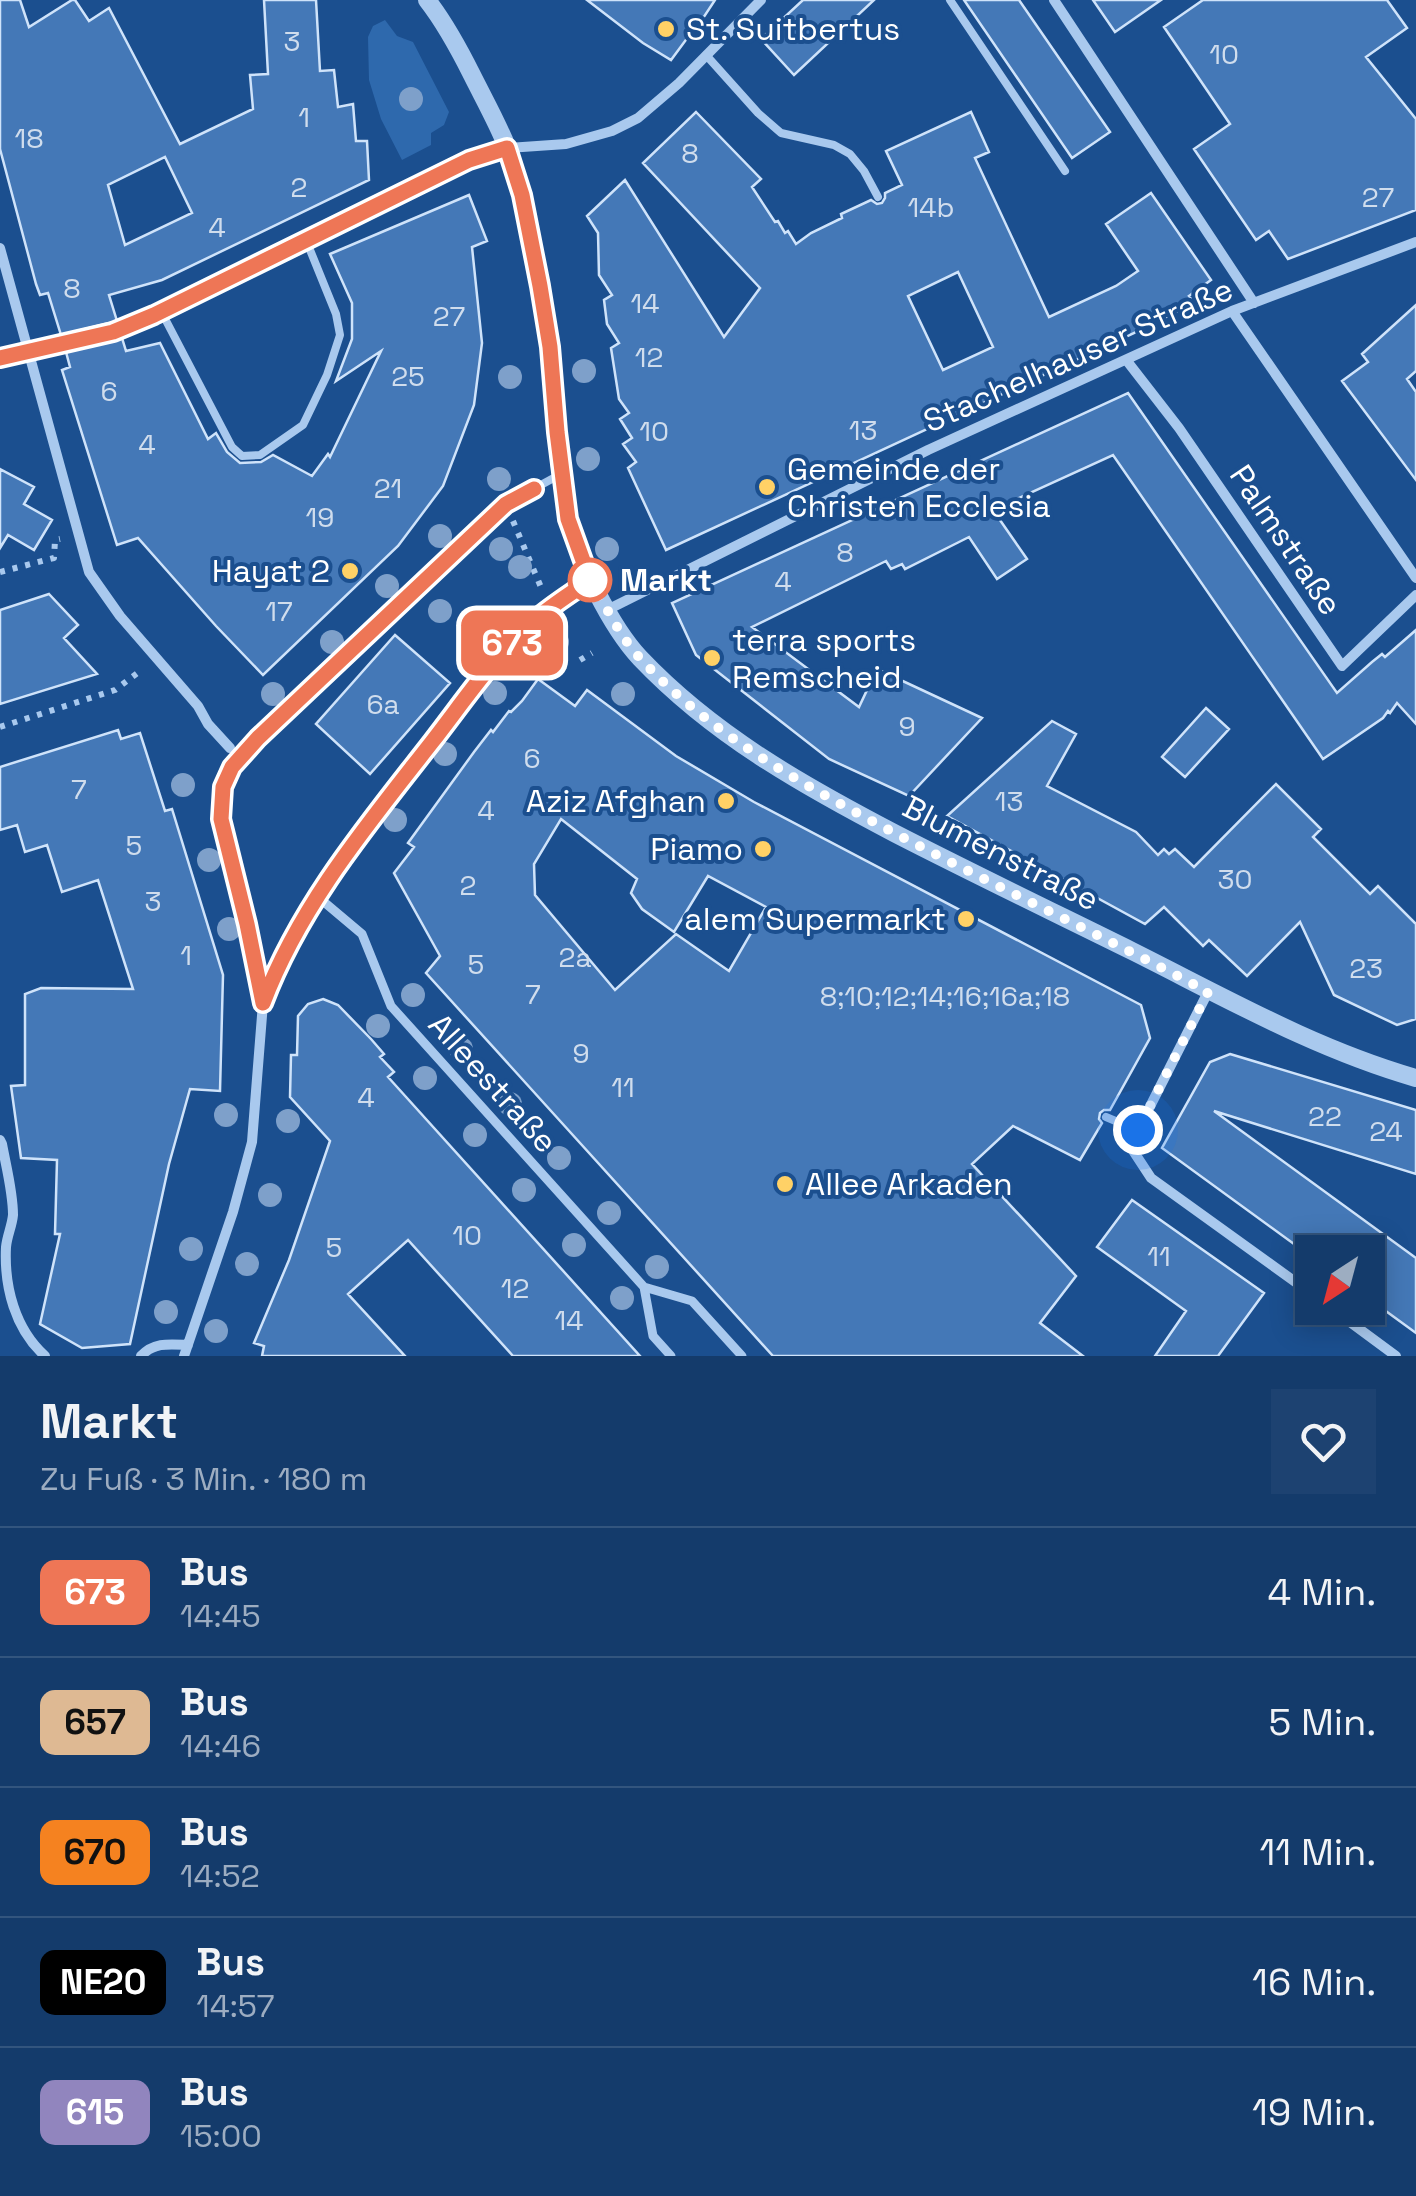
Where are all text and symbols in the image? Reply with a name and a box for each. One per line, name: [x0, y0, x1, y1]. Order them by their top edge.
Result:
place label: St. Suitbertus: [686, 9, 900, 49]
marker: St. Suitbertus: [655, 18, 677, 40]
house number: 3: [284, 23, 300, 59]
house number: 10: [1209, 36, 1239, 72]
house number: 1: [298, 99, 310, 135]
house number: 18: [14, 120, 44, 156]
house number: 8: [681, 135, 699, 171]
house number: 2: [291, 169, 307, 205]
house number: 27: [1362, 179, 1394, 215]
house number: 14b: [907, 189, 955, 225]
house number: 4: [208, 209, 226, 245]
street label: Stachelhauser Straße: [917, 269, 1239, 441]
house number: 8: [63, 270, 81, 306]
house number: 14: [630, 285, 660, 321]
house number: 27: [433, 298, 465, 334]
house number: 12: [635, 339, 663, 375]
house number: 25: [391, 358, 425, 394]
house number: 6: [100, 373, 118, 409]
house number: 13: [849, 412, 877, 448]
house number: 10: [639, 413, 669, 449]
house number: 4: [138, 426, 156, 462]
place label: Gemeinde der Christen Ecclesia: [787, 449, 1051, 526]
street label: Palmstraße: [1221, 457, 1351, 623]
house number: 21: [374, 470, 402, 506]
marker: Gemeinde der Christen Ecclesia: [756, 476, 778, 498]
house number: 19: [306, 499, 334, 535]
house number: 8: [836, 534, 854, 570]
place label: Hayat 2: [212, 551, 330, 591]
marker: Markt: [569, 559, 611, 601]
marker: Hayat 2: [339, 560, 361, 582]
place label: Markt: [620, 560, 712, 600]
house number: 4: [774, 563, 792, 599]
house number: 17: [265, 593, 293, 629]
line badge: 673: [454, 610, 570, 676]
place label: terra sports Remscheid: [732, 620, 916, 697]
text: 673: [481, 621, 543, 665]
marker: terra sports Remscheid: [701, 647, 723, 669]
house number: 6a: [366, 686, 400, 722]
house number: 9: [898, 708, 916, 744]
house number: 6: [523, 740, 541, 776]
house number: 7: [71, 771, 87, 807]
place label: Aziz Afghan: [526, 781, 706, 821]
house number: 13: [995, 783, 1023, 819]
street label: Blumenstraße: [896, 786, 1106, 920]
marker: Aziz Afghan: [715, 790, 737, 812]
house number: 4: [477, 792, 495, 828]
house number: 5: [126, 827, 142, 863]
place label: Piamo: [650, 829, 743, 869]
marker: Piamo: [752, 838, 774, 860]
house number: 30: [1218, 861, 1252, 897]
house number: 2: [460, 867, 476, 903]
house number: 3: [145, 883, 161, 919]
place label: alem Supermarkt: [684, 899, 946, 939]
marker: alem Supermarkt: [955, 908, 977, 930]
house number: 1: [180, 937, 192, 973]
house number: 2a: [559, 939, 591, 975]
house number: 5: [468, 946, 484, 982]
house number: 23: [1349, 950, 1383, 986]
house number: 7: [525, 976, 541, 1012]
house number: 8;10;12;14;16;16a;18: [820, 978, 1070, 1014]
street label: Alleestraße: [420, 1005, 566, 1161]
house number: 9: [572, 1035, 590, 1071]
house number: 11: [611, 1069, 635, 1105]
house number: 4: [357, 1079, 375, 1115]
house number: 22: [1308, 1098, 1342, 1134]
your location: [1113, 1105, 1163, 1155]
house number: 24: [1369, 1113, 1403, 1149]
place label: Allee Arkaden: [805, 1164, 1013, 1204]
marker: Allee Arkaden: [774, 1173, 796, 1195]
house number: 10: [452, 1217, 482, 1253]
house number: 5: [326, 1229, 342, 1265]
north arrow: [1295, 1235, 1385, 1325]
map controls: [1295, 1235, 1385, 1325]
house number: 11: [1147, 1238, 1171, 1274]
house number: 12: [501, 1270, 529, 1306]
house number: 14: [554, 1302, 584, 1338]
button: heart: [1271, 1389, 1376, 1494]
text: Markt: [40, 1391, 178, 1452]
text: Zu Fuß · 3 Min. · 180 m: [40, 1459, 367, 1499]
text: Bus: [180, 1548, 249, 1596]
text: 4 Min.: [1267, 1568, 1376, 1616]
text: 673: [64, 1570, 126, 1614]
text: 14:45: [180, 1596, 261, 1636]
text: Bus: [180, 1678, 249, 1726]
text: 5 Min.: [1268, 1698, 1376, 1746]
text: 657: [64, 1700, 126, 1744]
text: 14:46: [180, 1726, 261, 1766]
text: Bus: [180, 1808, 249, 1856]
text: 11 Min.: [1259, 1828, 1376, 1876]
text: 670: [63, 1830, 127, 1874]
text: 14:52: [180, 1856, 260, 1896]
text: Bus: [196, 1938, 265, 1986]
text: 16 Min.: [1252, 1958, 1376, 2006]
text: NE20: [60, 1960, 146, 2004]
text: 14:57: [196, 1986, 275, 2026]
text: Bus: [180, 2068, 249, 2116]
text: 19 Min.: [1252, 2088, 1376, 2136]
text: 615: [66, 2090, 124, 2134]
text: 15:00: [180, 2116, 262, 2156]

